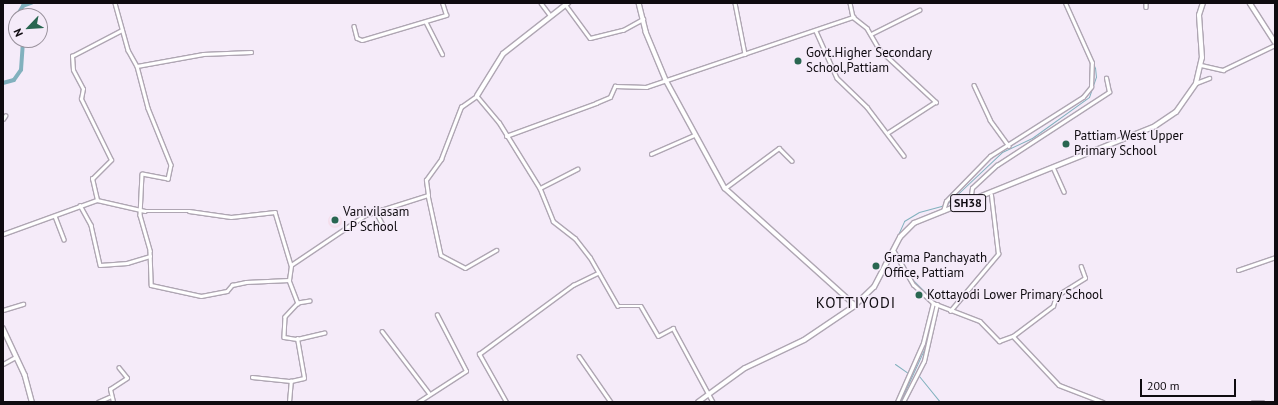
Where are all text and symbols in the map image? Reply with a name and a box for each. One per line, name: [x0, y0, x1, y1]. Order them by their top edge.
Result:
north arrow: [8, 8, 48, 48]
text: N: [10, 26, 26, 39]
place label: Govt.Higher Secondary School,Pattiam: [806, 46, 932, 77]
marker: Govt.Higher Secondary School,Pattiam: [793, 56, 803, 66]
place label: Pattiam West Upper Primary School: [1074, 129, 1184, 160]
marker: Pattiam West Upper Primary School: [1061, 139, 1071, 149]
road number: SH38: [950, 193, 986, 213]
place label: Vanivilasam LP School: [343, 205, 409, 236]
marker: Vanivilasam LP School: [330, 215, 340, 225]
place label: Grama Panchayath Office, Pattiam: [884, 251, 987, 282]
marker: Grama Panchayath Office, Pattiam: [871, 261, 881, 271]
place label: Kottayodi Lower Primary School: [927, 287, 1103, 303]
marker: Kottayodi Lower Primary School: [914, 290, 924, 300]
district label: KOTTIYODI: [816, 294, 896, 312]
scale bar: [1142, 371, 1238, 397]
text: 200 m: [1147, 378, 1180, 393]

